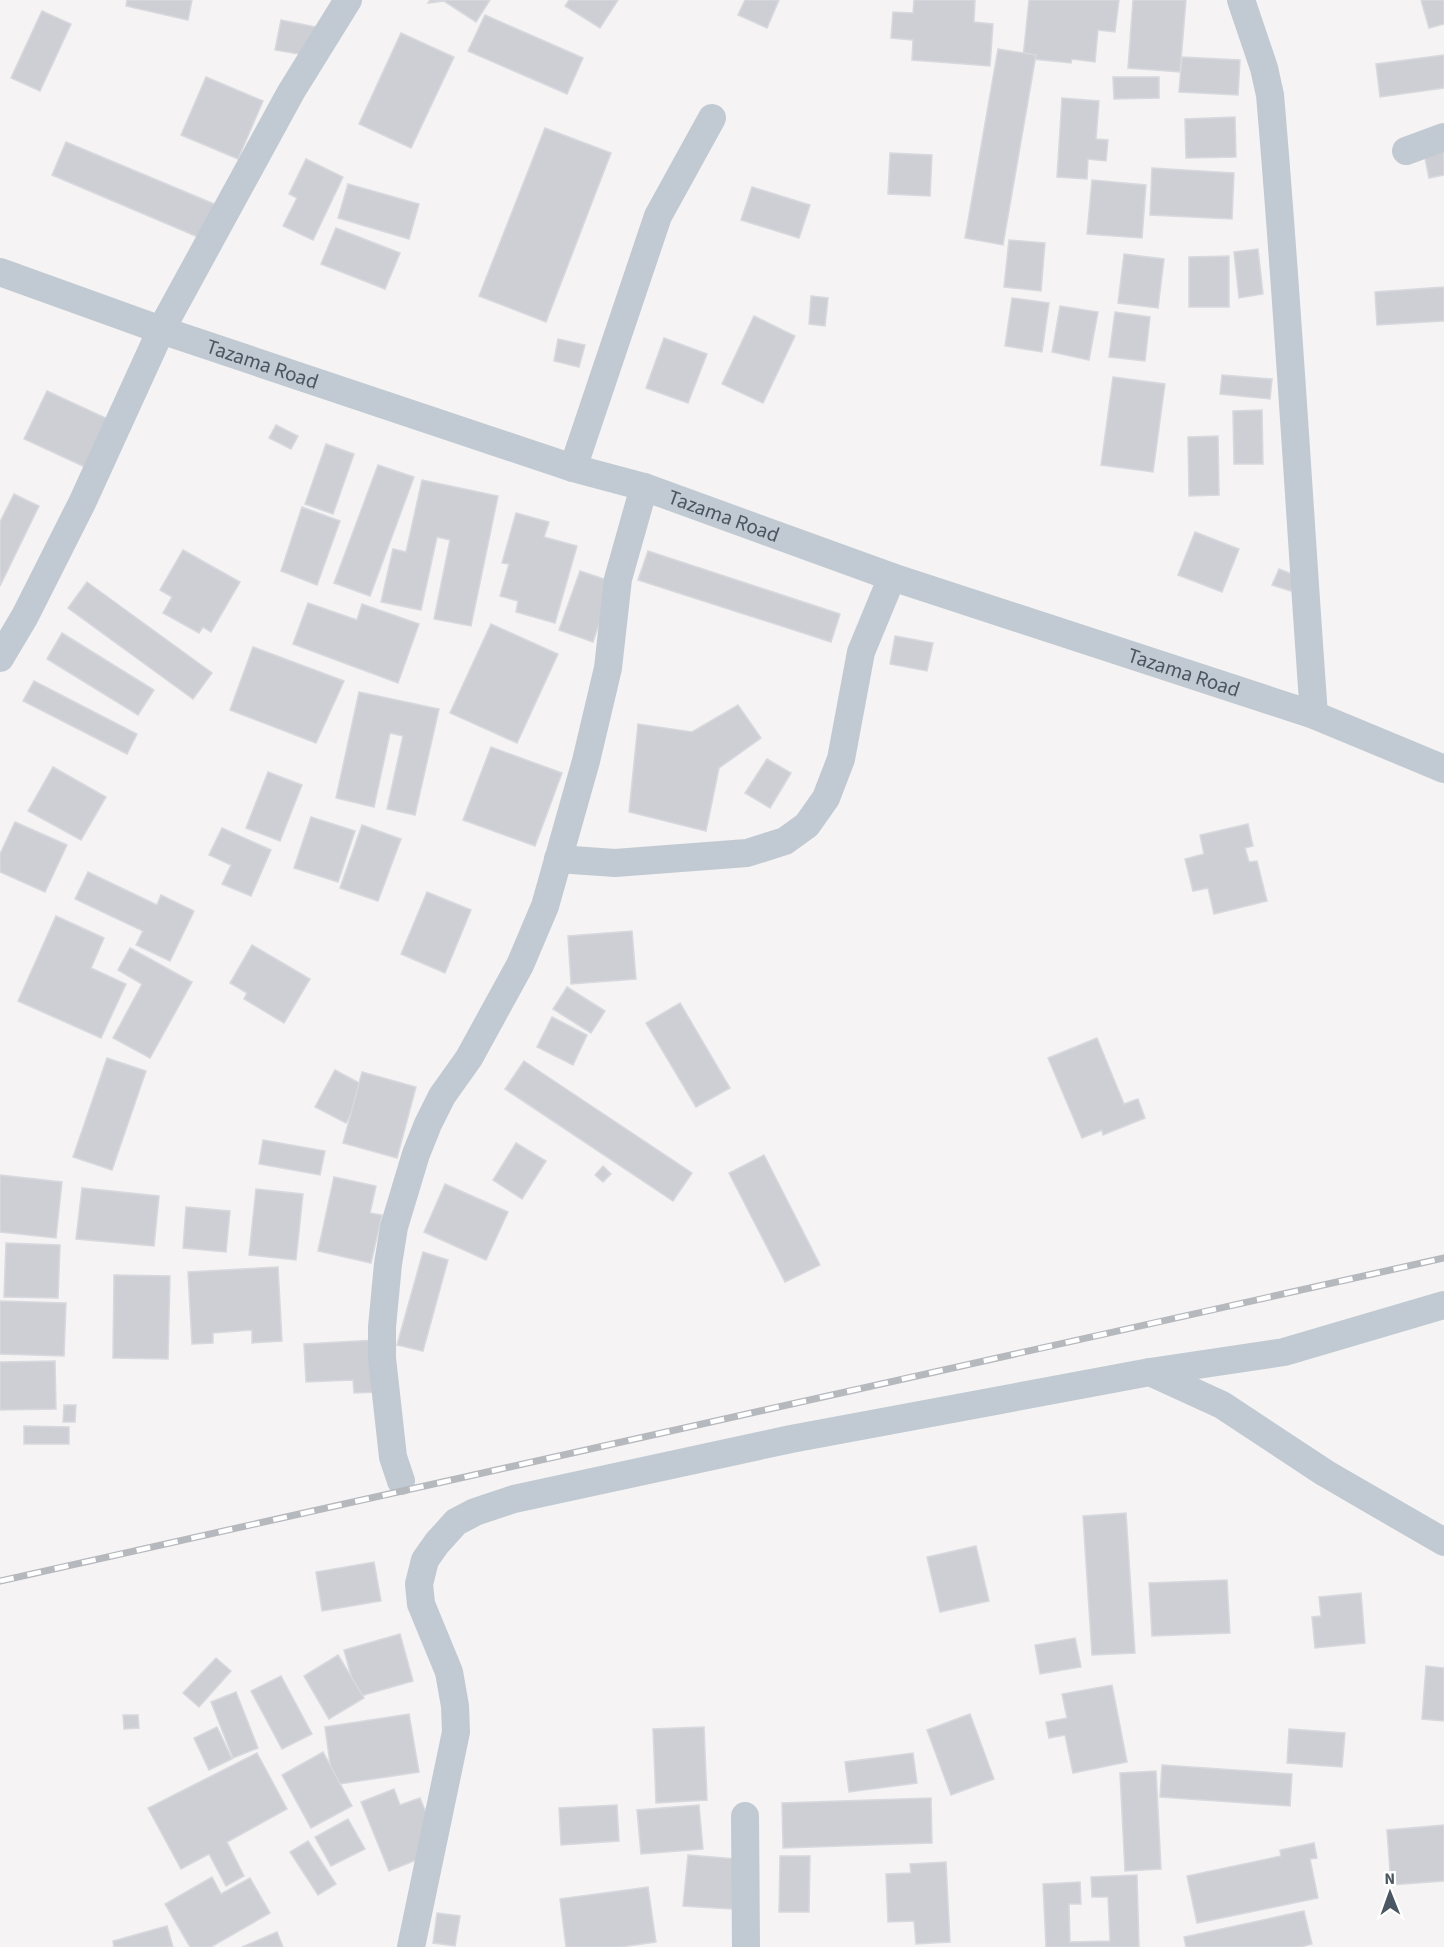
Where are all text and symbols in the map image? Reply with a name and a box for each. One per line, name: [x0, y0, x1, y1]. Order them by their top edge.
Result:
street label: Tazama Road: [202, 331, 322, 397]
street label: Tazama Road: [664, 482, 784, 550]
street label: Tazama Road: [1124, 640, 1244, 705]
north arrow: [1360, 1863, 1420, 1923]
text: N: [1384, 1868, 1395, 1890]

